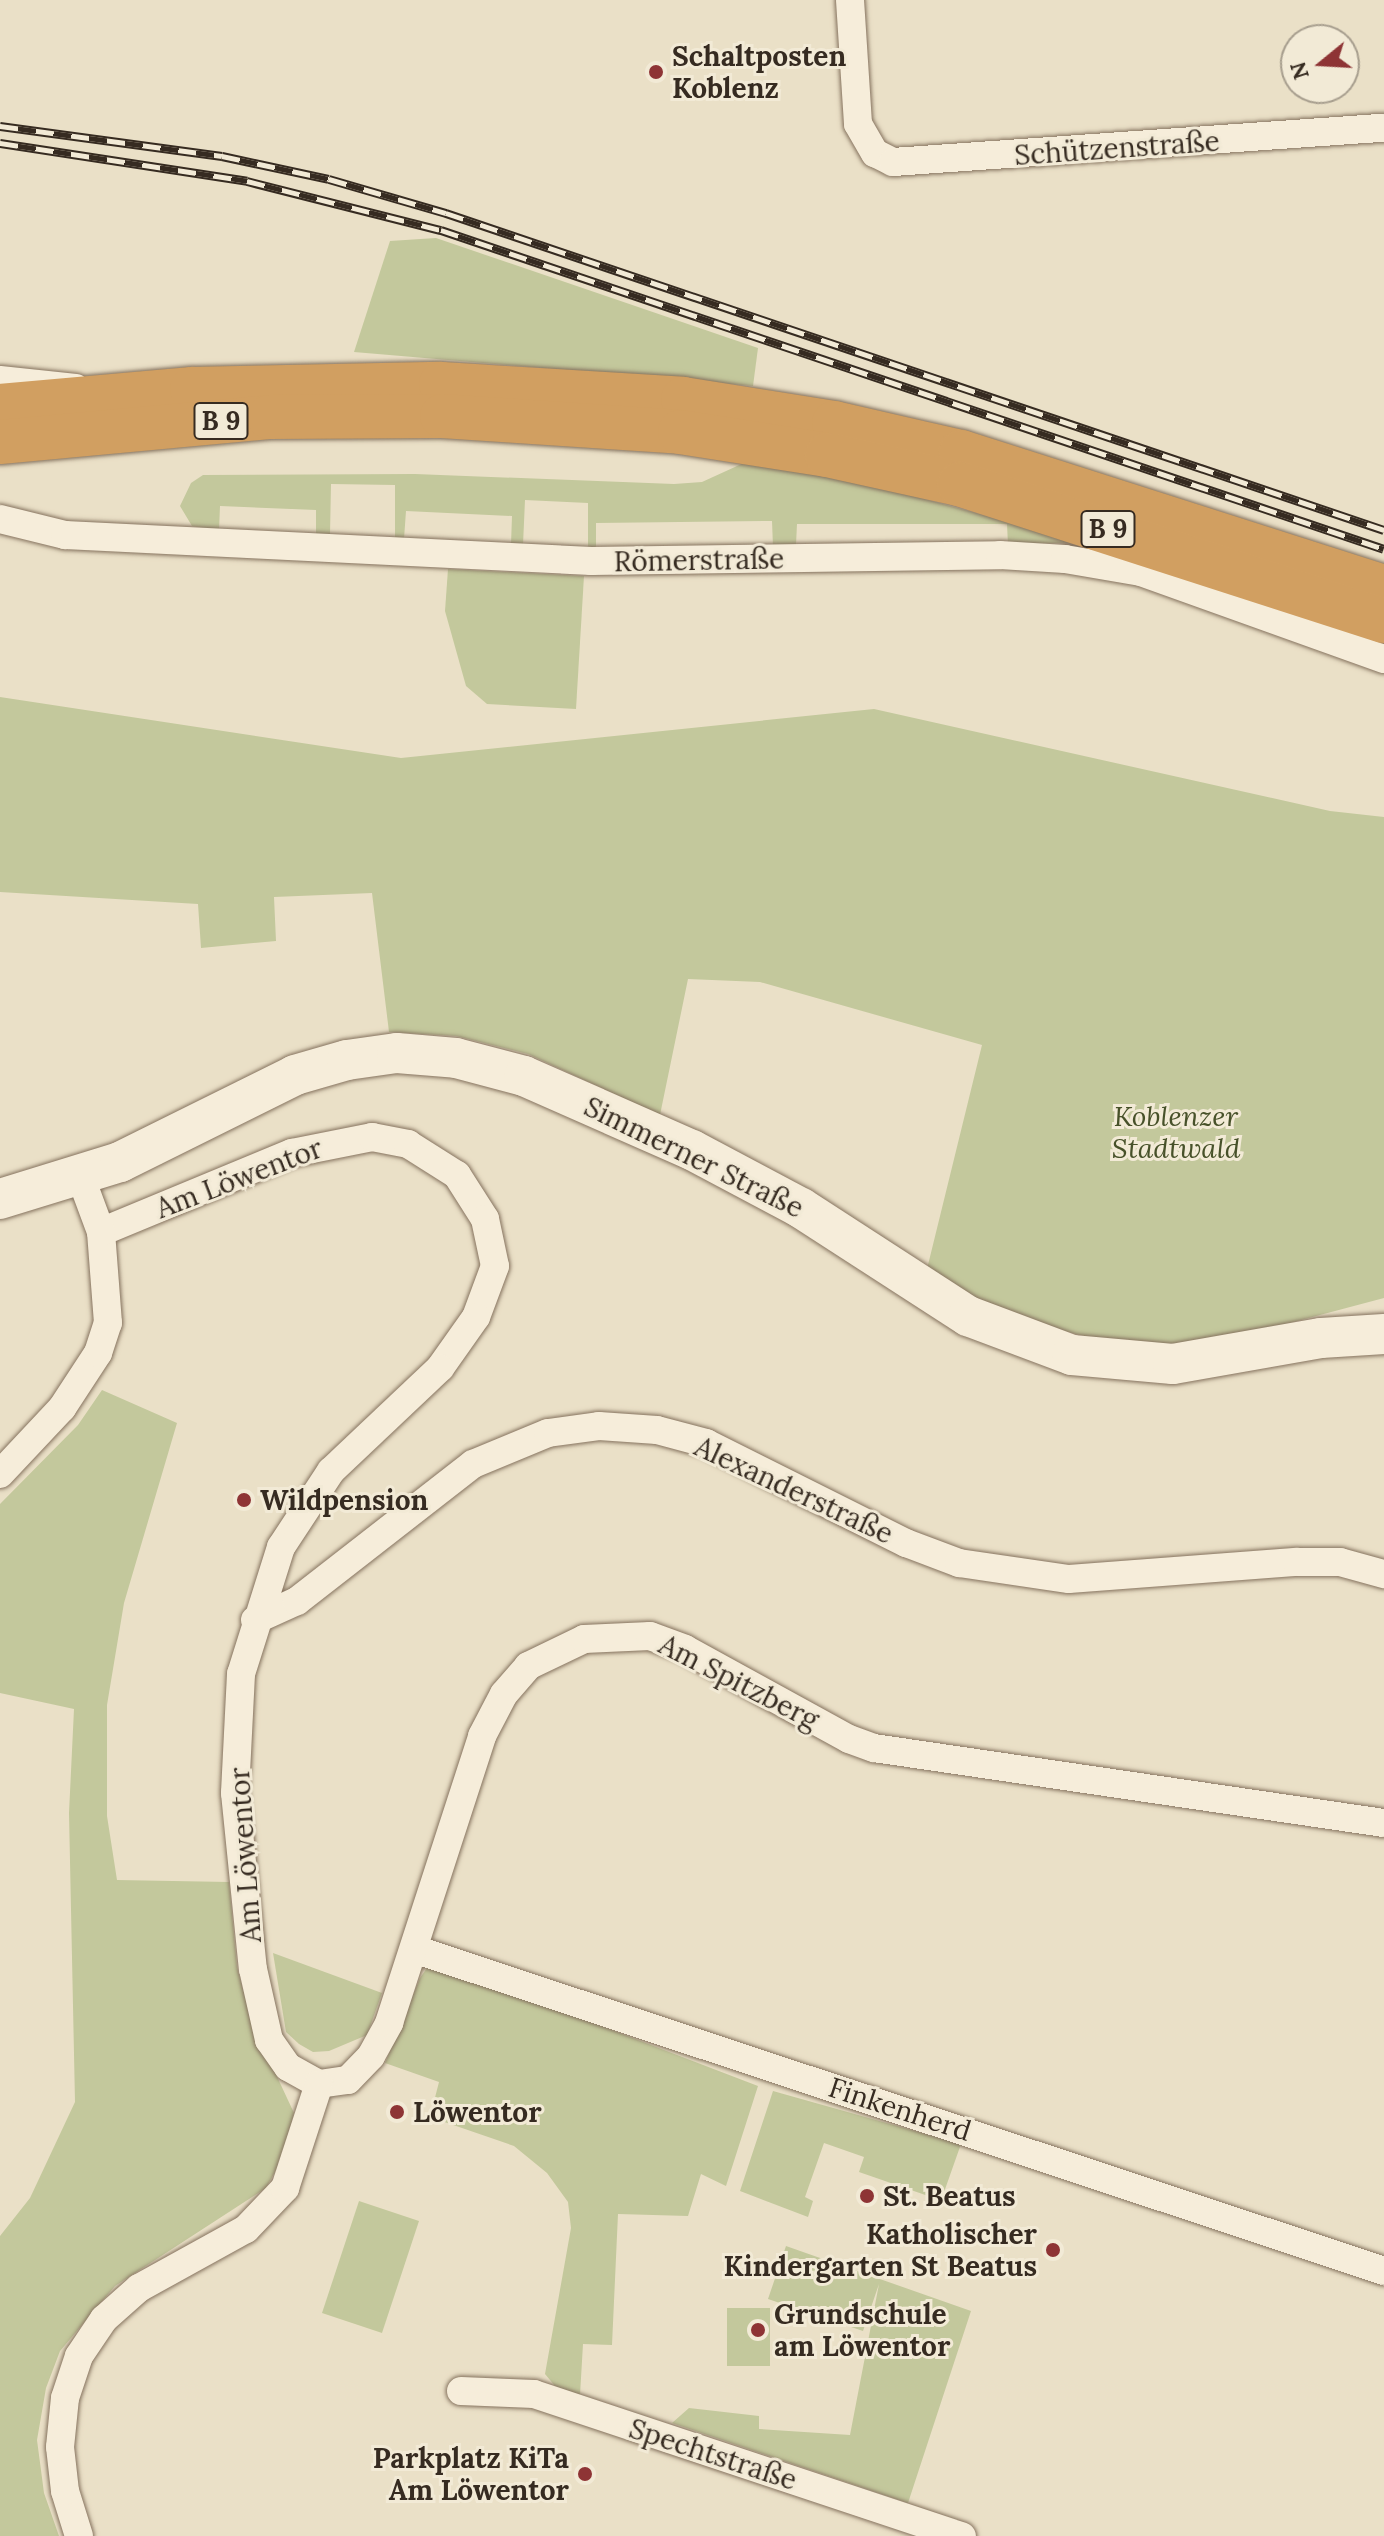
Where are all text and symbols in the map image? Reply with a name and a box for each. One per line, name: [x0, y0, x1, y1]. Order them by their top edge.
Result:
north arrow: [1280, 24, 1360, 104]
place label: Schaltposten Koblenz: [672, 39, 846, 105]
text: N: [1283, 58, 1315, 83]
marker: Schaltposten Koblenz: [647, 63, 665, 81]
street label: Schützenstraße: [1013, 124, 1221, 172]
road number: B 9: [193, 399, 249, 443]
road number: B 9: [1080, 507, 1136, 551]
street label: Römerstraße: [613, 542, 785, 578]
street label: Simmerner Straße: [579, 1089, 809, 1225]
park label: Koblenzer Stadtwald: [1112, 1099, 1240, 1165]
street label: Am Löwentor: [151, 1131, 327, 1225]
street label: Alexanderstraße: [690, 1429, 898, 1551]
place label: Wildpension: [260, 1483, 428, 1517]
marker: Wildpension: [235, 1491, 253, 1509]
street label: Am Spitzberg: [654, 1627, 824, 1737]
street label: Am Löwentor: [222, 1766, 268, 1944]
street label: Finkenherd: [825, 2070, 975, 2148]
place label: Löwentor: [413, 2095, 542, 2129]
marker: Löwentor: [388, 2103, 406, 2121]
place label: St. Beatus: [883, 2179, 1016, 2213]
marker: St. Beatus: [858, 2187, 876, 2205]
place label: Katholischer Kindergarten St Beatus: [724, 2217, 1037, 2283]
marker: Katholischer Kindergarten St Beatus: [1044, 2241, 1062, 2259]
place label: Grundschule am Löwentor: [774, 2297, 950, 2363]
marker: Grundschule am Löwentor: [749, 2321, 767, 2339]
street label: Spechtstraße: [625, 2411, 801, 2497]
place label: Parkplatz KiTa Am Löwentor: [373, 2441, 569, 2507]
marker: Parkplatz KiTa Am Löwentor: [576, 2465, 594, 2483]

